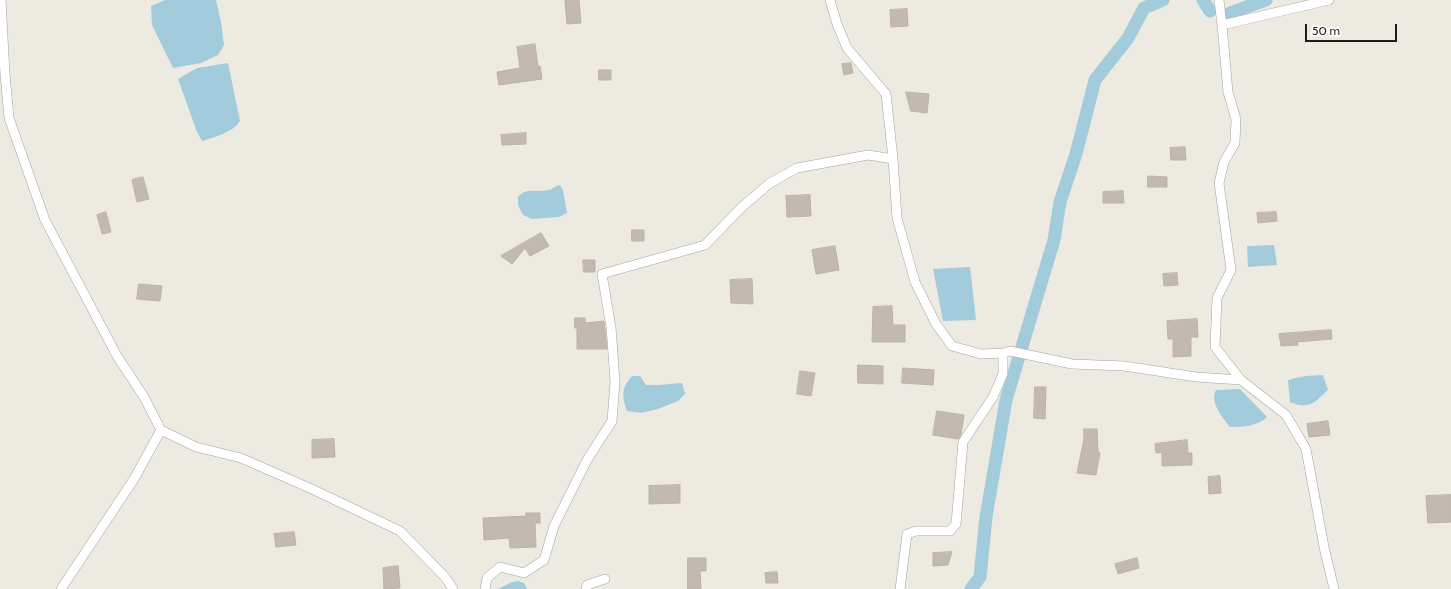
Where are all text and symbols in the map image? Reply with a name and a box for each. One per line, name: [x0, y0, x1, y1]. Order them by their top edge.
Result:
scale bar: [1307, 16, 1399, 42]
text: 50 m: [1312, 23, 1340, 38]

